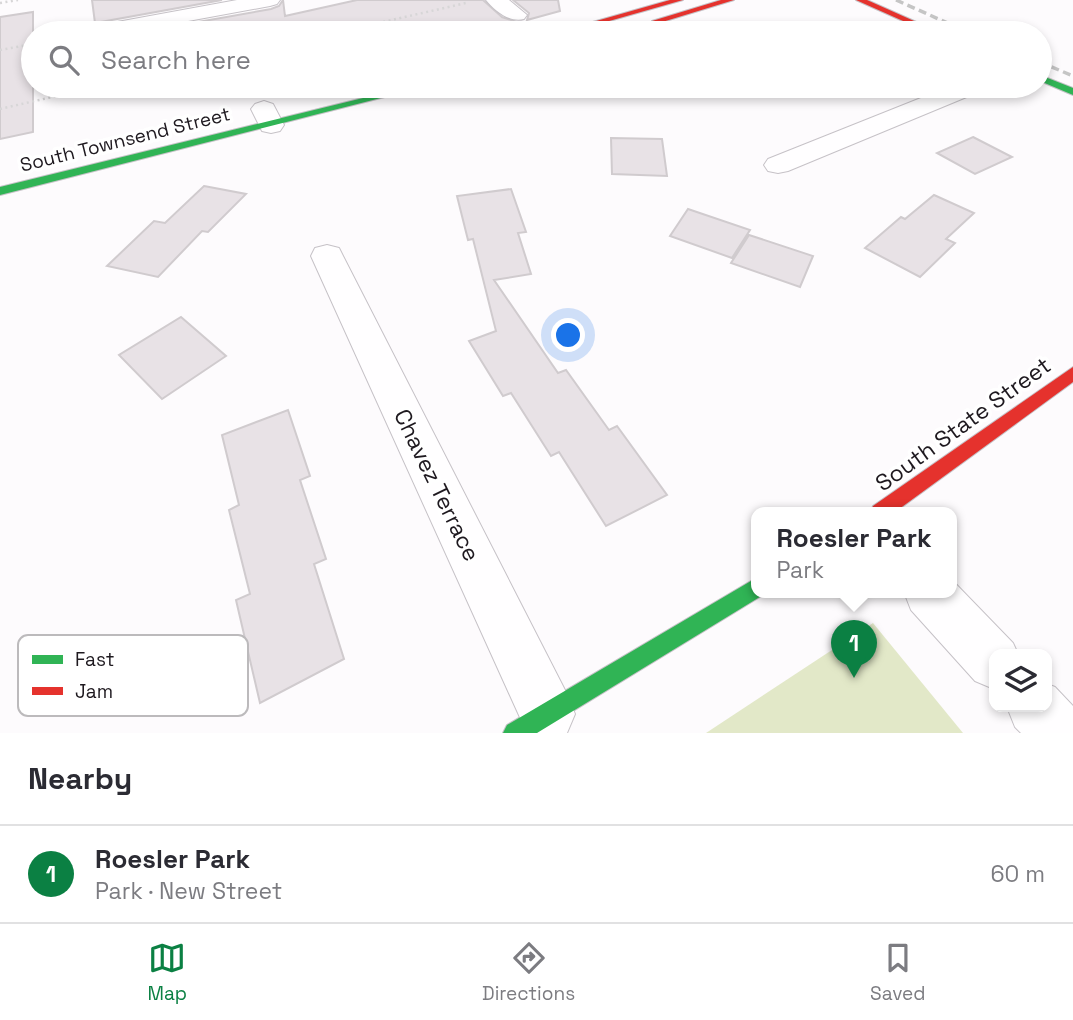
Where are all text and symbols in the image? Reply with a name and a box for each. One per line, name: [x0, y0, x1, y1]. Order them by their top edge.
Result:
search box: [21, 21, 1052, 98]
icon: search: [45, 41, 83, 79]
text: Search here: [101, 43, 251, 77]
street label: South Townsend Street: [18, 101, 233, 178]
your location: [551, 318, 585, 352]
street label: South State Street: [869, 350, 1057, 498]
street label: Chavez Terrace: [387, 404, 487, 566]
popup: [751, 507, 957, 598]
text: Roesler Park: [776, 521, 932, 555]
text: Park: [776, 555, 824, 585]
pin: 1: [831, 620, 877, 678]
legend: [18, 635, 248, 716]
text: Fast: [75, 647, 115, 672]
map controls: [989, 649, 1052, 712]
button: layers: [989, 649, 1052, 712]
text: Jam: [75, 679, 113, 704]
text: Nearby: [28, 759, 132, 798]
text: Roesler Park: [95, 842, 250, 876]
text: 1: [46, 859, 56, 889]
text: 60 m: [990, 859, 1045, 889]
text: Park · New Street: [95, 876, 282, 906]
tab: Map: [147, 939, 187, 1006]
tab: Directions: [482, 939, 575, 1006]
tab: Saved: [870, 939, 926, 1006]

